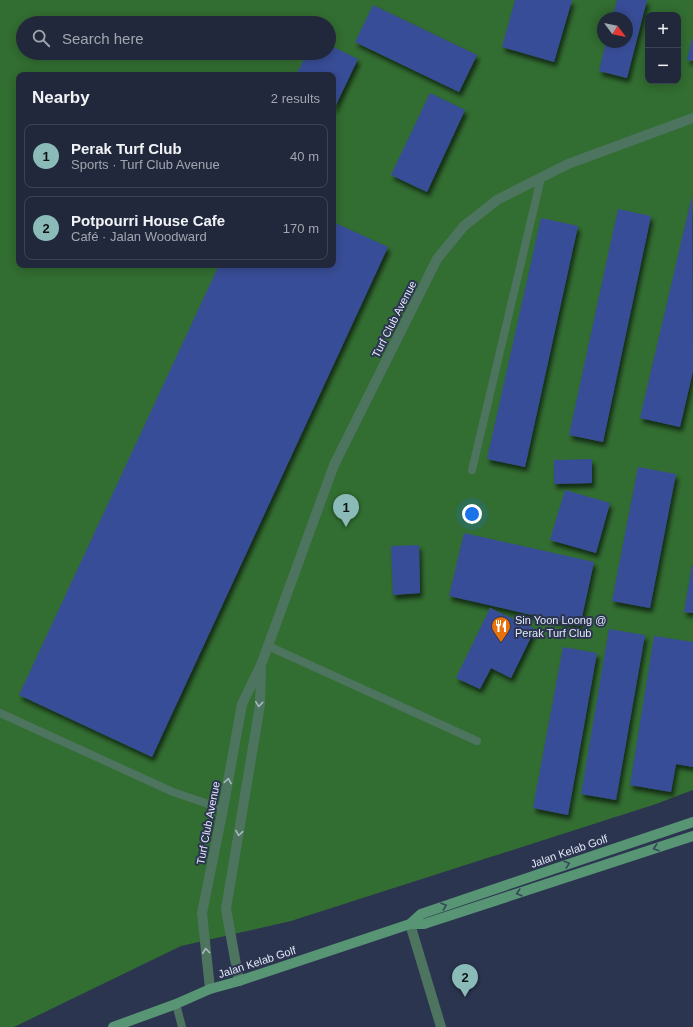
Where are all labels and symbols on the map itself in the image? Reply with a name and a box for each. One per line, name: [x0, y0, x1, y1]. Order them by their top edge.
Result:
north arrow: [597, 12, 633, 48]
street label: Turf Club Avenue: [369, 279, 419, 359]
pin: 1: [333, 494, 359, 527]
your location: [462, 504, 482, 524]
place label: Sin Yoon Loong @ Perak Turf Club: [515, 614, 606, 639]
restaurant icon: Sin Yoon Loong @ Perak Turf Club: [490, 615, 512, 643]
one-way arrow: [255, 701, 264, 707]
one-way arrow: [223, 778, 232, 784]
street label: Turf Club Avenue: [194, 780, 222, 866]
one-way arrow: [235, 829, 244, 836]
street label: Jalan Kelab Golf: [529, 832, 610, 870]
one-way arrow: [653, 844, 660, 852]
one-way arrow: [564, 861, 571, 869]
one-way arrow: [516, 888, 523, 897]
one-way arrow: [440, 902, 447, 911]
street label: Jalan Kelab Golf: [217, 944, 298, 980]
one-way arrow: [202, 948, 211, 954]
pin: 2: [452, 964, 478, 997]

